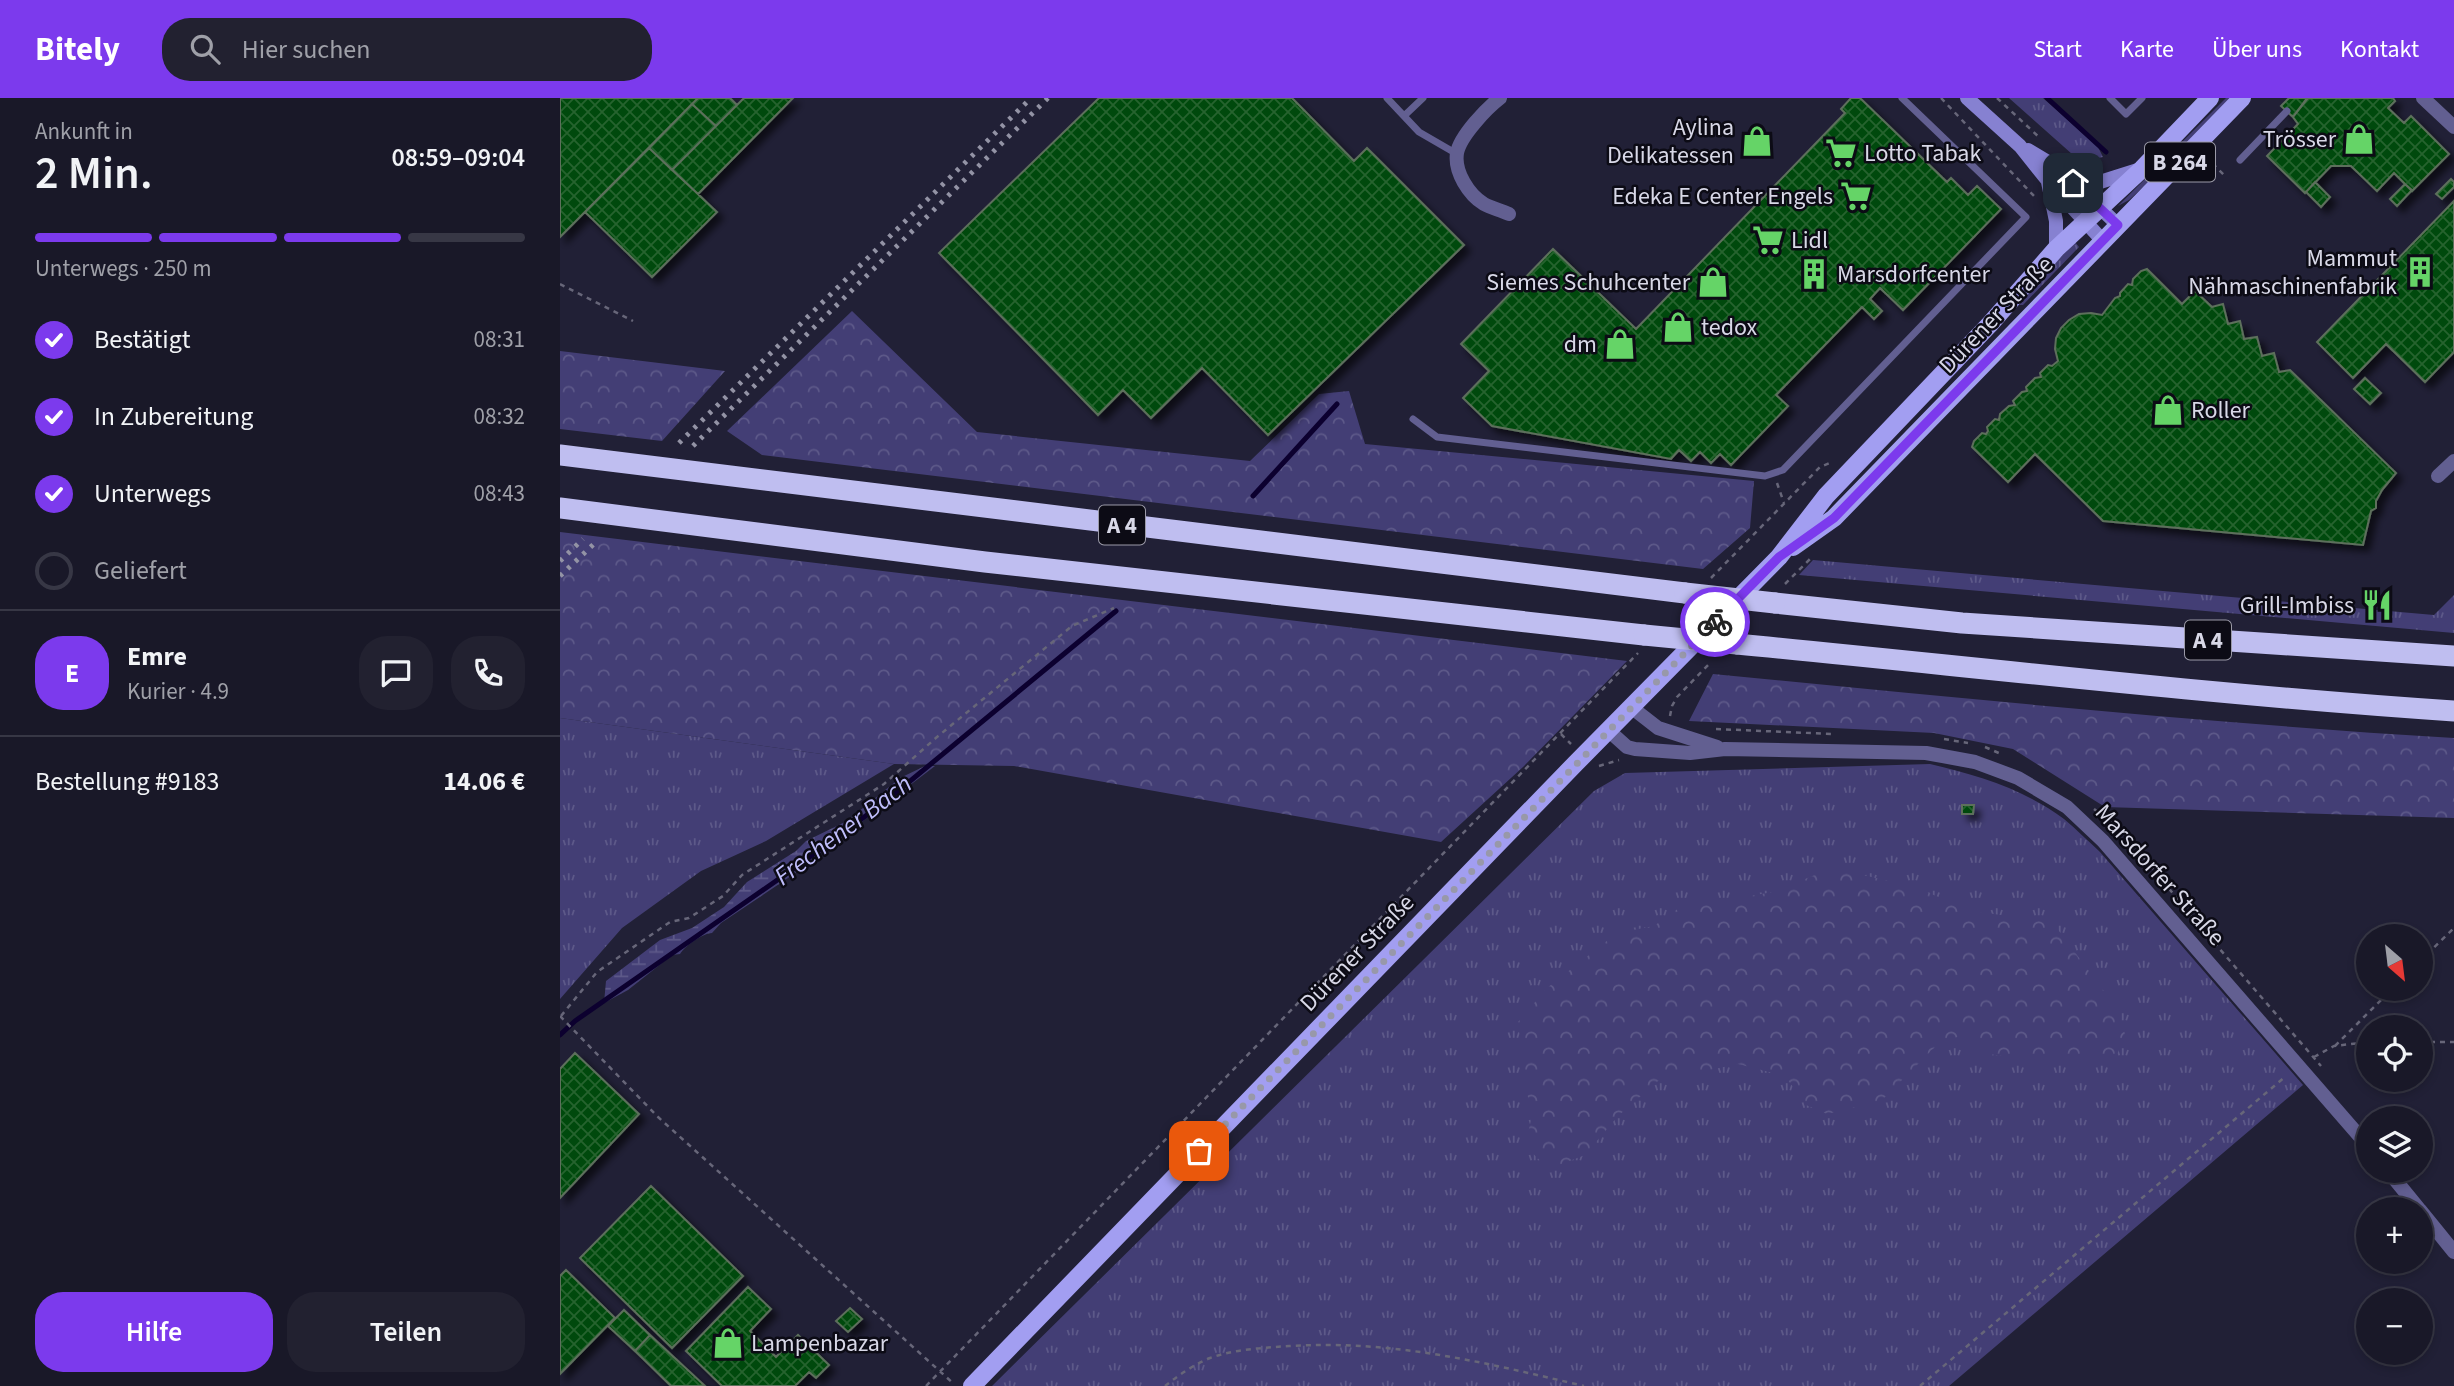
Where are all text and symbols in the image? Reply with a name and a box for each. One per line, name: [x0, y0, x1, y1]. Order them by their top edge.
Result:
search box: [162, 18, 652, 81]
text: Bitely: [35, 26, 120, 73]
icon: search: [186, 30, 224, 68]
text: Hier suchen: [242, 31, 370, 68]
text: Start: [2034, 32, 2082, 67]
text: Karte: [2120, 32, 2174, 67]
text: Über uns: [2212, 32, 2302, 67]
text: Kontakt: [2340, 32, 2419, 67]
place label: Aylina Delikatessen: [1607, 110, 1734, 173]
text: Ankunft in: [35, 115, 133, 148]
place label: Trösser: [2263, 122, 2337, 157]
shop icon: Trösser: [2342, 122, 2376, 156]
shop icon: Aylina Delikatessen: [1740, 124, 1774, 158]
supermarket icon: Lotto Tabak: [1824, 136, 1858, 170]
place label: Lotto Tabak: [1864, 136, 1981, 171]
text: 08:59–09:04: [392, 139, 525, 176]
text: 2 Min.: [35, 141, 153, 206]
road number: B 264: [2145, 142, 2215, 181]
pin: [2043, 153, 2103, 213]
icon: home: [2054, 164, 2092, 202]
place label: Edeka E Center Engels: [1612, 179, 1833, 214]
supermarket icon: Edeka E Center Engels: [1839, 179, 1873, 213]
supermarket icon: Lidl: [1751, 223, 1785, 257]
place label: Lidl: [1791, 223, 1828, 258]
place label: Mammut Nähmaschinenfabrik: [2188, 241, 2397, 304]
street label: Dürener Straße: [1931, 248, 2061, 382]
text: Unterwegs · 250 m: [35, 252, 211, 285]
building icon: Mammut Nähmaschinenfabrik: [2403, 255, 2437, 289]
building icon: Marsdorfcenter: [1797, 257, 1831, 291]
place label: Marsdorfcenter: [1837, 257, 1990, 292]
place label: Siemes Schuhcenter: [1486, 265, 1691, 300]
shop icon: Siemes Schuhcenter: [1696, 265, 1730, 299]
shop icon: tedox: [1661, 310, 1695, 344]
place label: tedox: [1701, 310, 1758, 345]
icon: check: [35, 321, 73, 359]
text: Bestätigt: [94, 321, 191, 358]
text: 08:31: [474, 323, 525, 356]
place label: dm: [1564, 327, 1597, 362]
shop icon: dm: [1603, 327, 1637, 361]
shop icon: Roller: [2151, 393, 2185, 427]
place label: Roller: [2191, 393, 2251, 428]
icon: check: [35, 398, 73, 436]
text: In Zubereitung: [94, 398, 253, 435]
text: 08:32: [474, 400, 525, 433]
icon: check: [35, 475, 73, 513]
text: Unterwegs: [94, 475, 211, 512]
text: 08:43: [474, 477, 525, 510]
road number: A 4: [1099, 506, 1145, 544]
text: Geliefert: [94, 552, 187, 589]
courier: [1680, 587, 1750, 657]
place label: Grill-Imbiss: [2240, 588, 2354, 623]
restaurant icon: Grill-Imbiss: [2360, 588, 2394, 622]
icon: bike: [1696, 603, 1734, 641]
road number: A 4: [2185, 620, 2231, 660]
button: chat: [359, 636, 433, 710]
button: phone: [451, 636, 525, 710]
text: Emre: [127, 638, 187, 675]
text: E: [65, 655, 79, 692]
text: Kurier · 4.9: [127, 675, 229, 708]
text: Bestellung #9183: [35, 763, 219, 800]
text: 14.06 €: [443, 763, 525, 800]
water label: Frechener Bach: [766, 766, 920, 894]
street label: Marsdorfer Straße: [2087, 796, 2233, 954]
street label: Dürener Straße: [1292, 886, 1422, 1020]
north arrow: [2356, 924, 2432, 1001]
map controls: [2356, 924, 2433, 1365]
button: locate: [2356, 1015, 2433, 1092]
button: layers: [2356, 1106, 2433, 1183]
pin: [1169, 1121, 1229, 1181]
icon: bag: [1180, 1132, 1218, 1170]
button: +: [2356, 1197, 2433, 1274]
button: −: [2356, 1288, 2433, 1365]
button: Hilfe: [35, 1292, 273, 1372]
button: Teilen: [287, 1292, 525, 1372]
shop icon: Lampenbazar: [711, 1326, 745, 1360]
place label: Lampenbazar: [751, 1326, 889, 1361]

